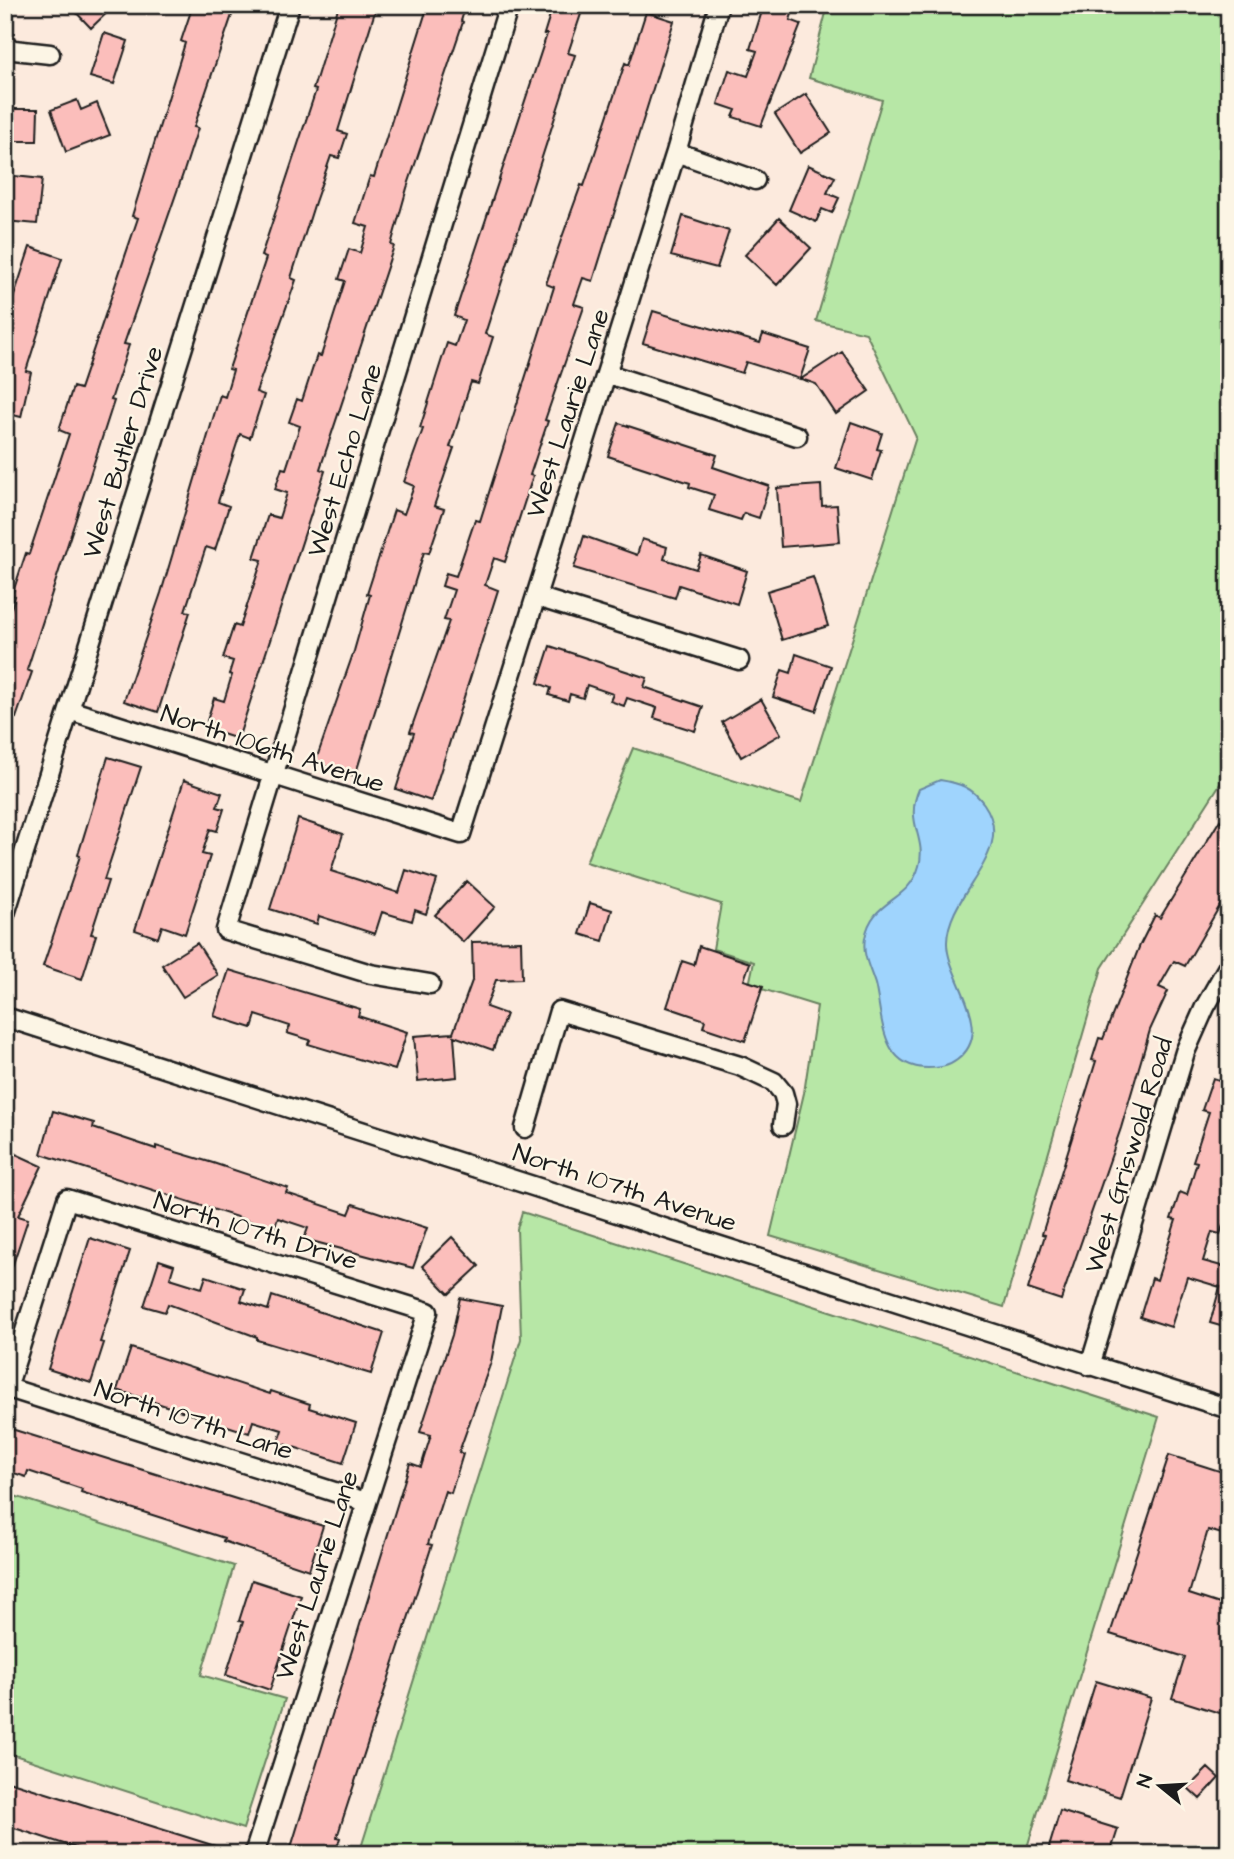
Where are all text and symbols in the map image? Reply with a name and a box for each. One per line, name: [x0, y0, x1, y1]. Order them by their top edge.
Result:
street label: West Laurie Lane: [517, 304, 619, 523]
street label: West Butler Drive: [74, 342, 172, 563]
street label: West Echo Lane: [298, 359, 391, 561]
street label: North 106th Avenue: [156, 696, 389, 802]
street label: West Griswold Road: [1076, 1033, 1182, 1278]
street label: North 107th Avenue: [508, 1135, 741, 1241]
street label: North 107th Drive: [149, 1183, 362, 1279]
street label: North 107th Lane: [90, 1371, 298, 1469]
street label: West Laurie Lane: [266, 1466, 368, 1685]
north arrow: [1126, 1750, 1196, 1820]
text: N: [1131, 1771, 1160, 1791]

